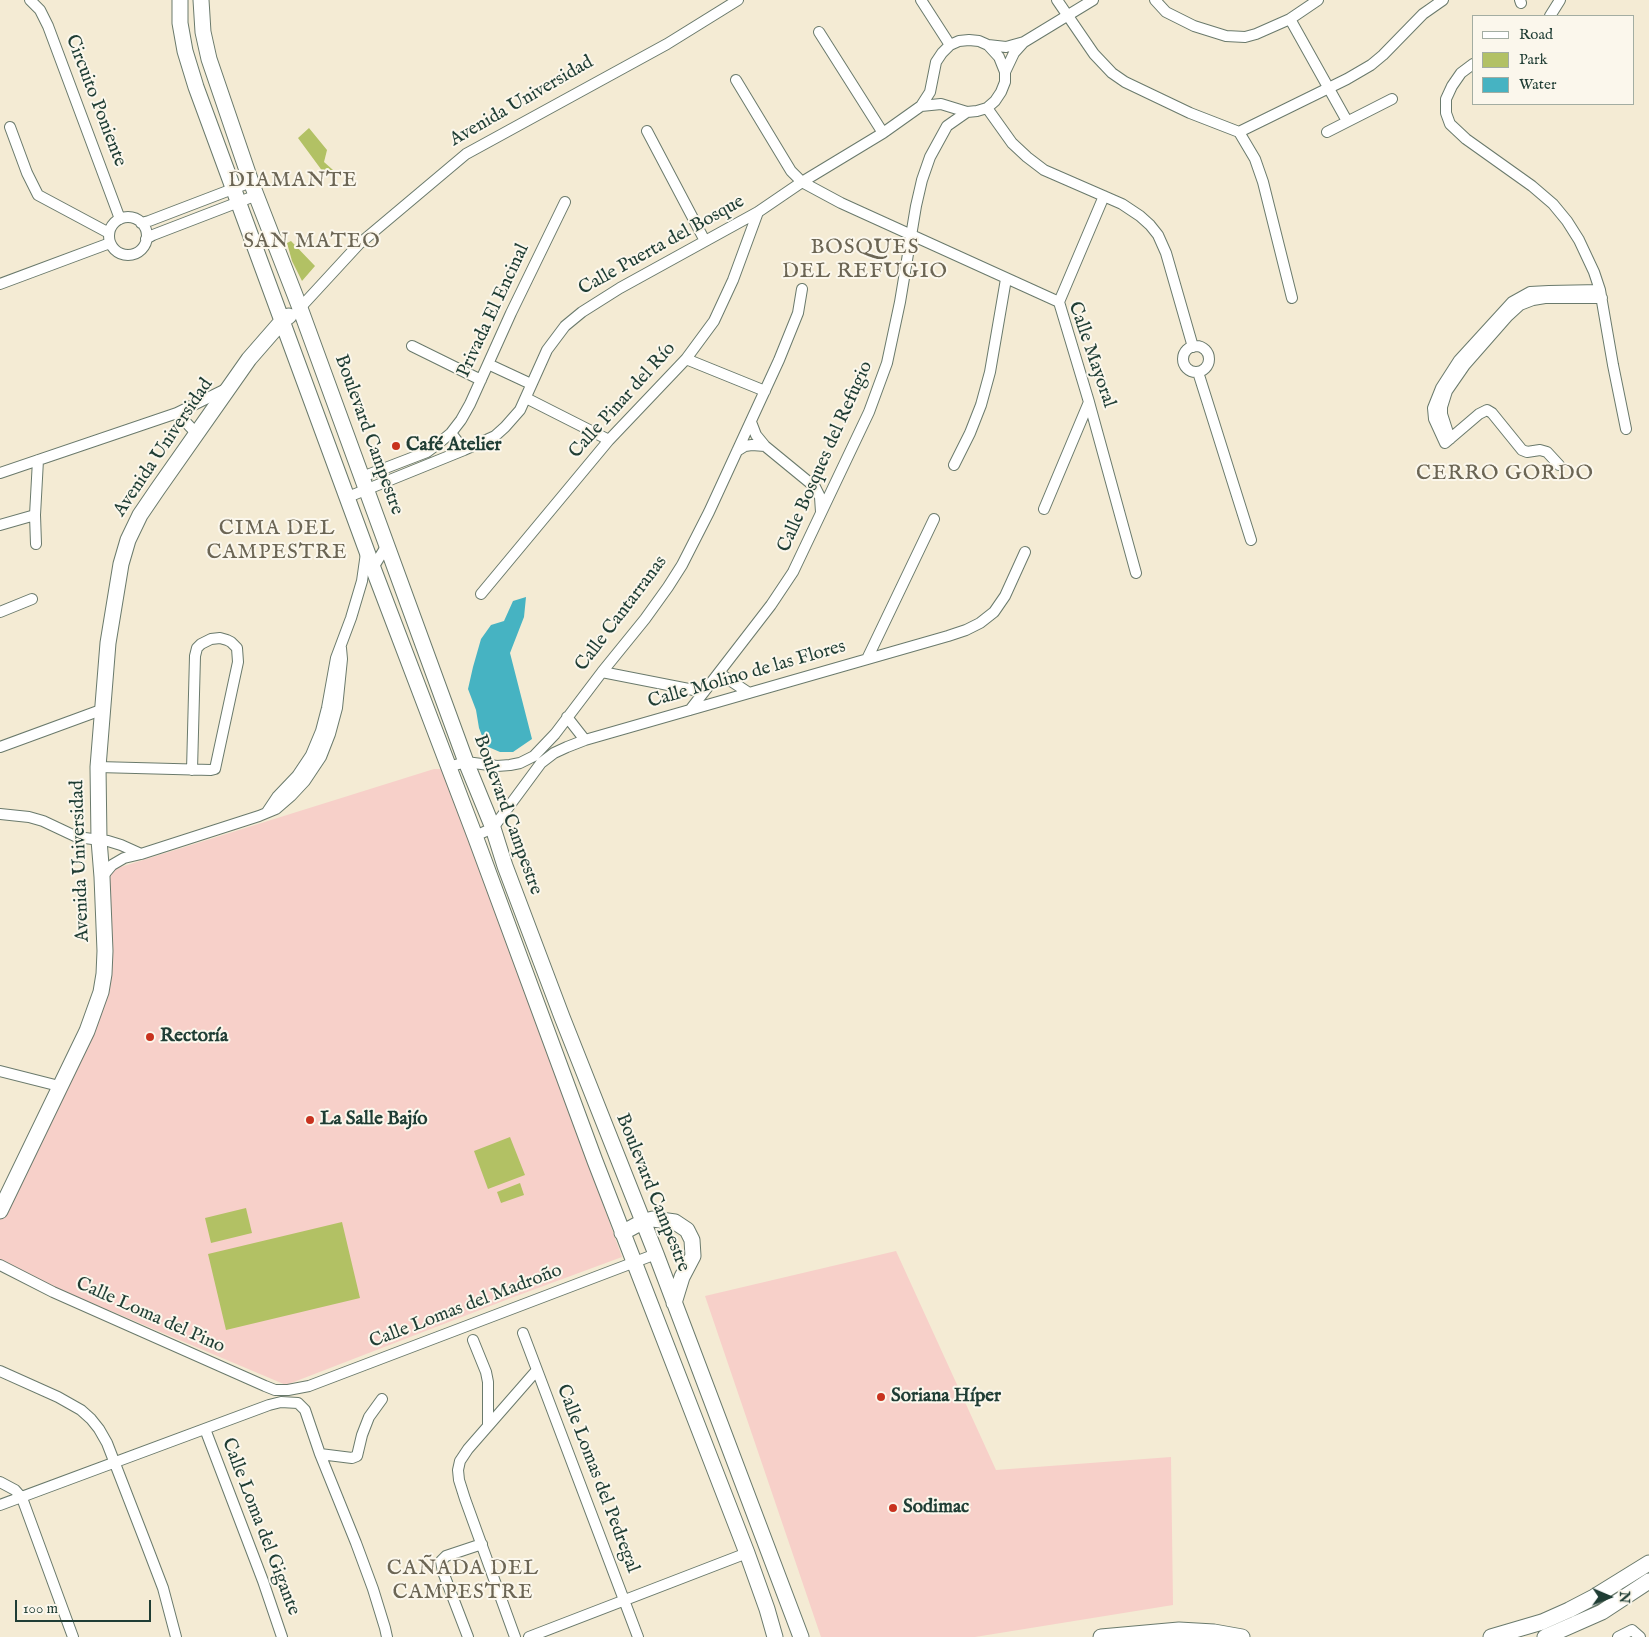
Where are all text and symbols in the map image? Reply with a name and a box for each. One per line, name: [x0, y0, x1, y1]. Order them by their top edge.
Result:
legend: [1472, 15, 1634, 105]
text: Road: [1519, 25, 1553, 44]
street label: Circuito Poniente: [59, 32, 131, 170]
text: Park: [1519, 50, 1548, 69]
street label: Avenida Universidad: [446, 52, 598, 152]
text: Water: [1519, 75, 1556, 94]
district label: DIAMANTE: [227, 169, 359, 195]
street label: Calle Puerta del Bosque: [575, 191, 749, 301]
district label: SAN MATEO: [242, 230, 382, 256]
district label: BOSQUES DEL REFUGIO: [781, 236, 949, 286]
street label: Privada El Encinal: [453, 241, 535, 381]
street label: Calle Mayoral: [1062, 299, 1120, 411]
street label: Calle Pinar del Río: [565, 338, 681, 464]
street label: Boulevard Campestre: [328, 352, 408, 518]
street label: Calle Bosques del Refugio: [774, 358, 878, 556]
street label: Avenida Universidad: [109, 374, 219, 522]
place label: Café Atelier: [406, 435, 501, 457]
marker: Café Atelier: [390, 440, 402, 452]
district label: CERRO GORDO: [1415, 462, 1595, 488]
district label: CIMA DEL CAMPESTRE: [205, 517, 349, 567]
street label: Calle Cantarranas: [571, 552, 673, 676]
street label: Calle Molino de las Flores: [646, 636, 848, 714]
street label: Boulevard Campestre: [467, 732, 547, 898]
street label: Avenida Universidad: [67, 780, 95, 942]
place label: Rectoría: [160, 1026, 228, 1048]
marker: Rectoría: [144, 1031, 156, 1043]
place label: La Salle Bajío: [320, 1109, 428, 1131]
street label: Boulevard Campestre: [610, 1111, 694, 1275]
marker: La Salle Bajío: [304, 1114, 316, 1126]
street label: Calle Lomas del Madroño: [366, 1260, 566, 1354]
street label: Calle Loma del Pino: [72, 1273, 228, 1359]
street label: Calle Lomas del Pedregal: [551, 1382, 643, 1576]
place label: Soriana Híper: [891, 1386, 1001, 1408]
marker: Soriana Híper: [875, 1391, 887, 1403]
street label: Calle Loma del Gigante: [216, 1435, 304, 1619]
place label: Sodimac: [903, 1497, 969, 1519]
marker: Sodimac: [887, 1502, 899, 1514]
district label: CAÑADA DEL CAMPESTRE: [386, 1557, 540, 1607]
north arrow: [1584, 1572, 1634, 1622]
scale bar: [18, 1590, 154, 1622]
text: N: [1615, 1591, 1633, 1603]
text: 100 m: [23, 1599, 58, 1618]

